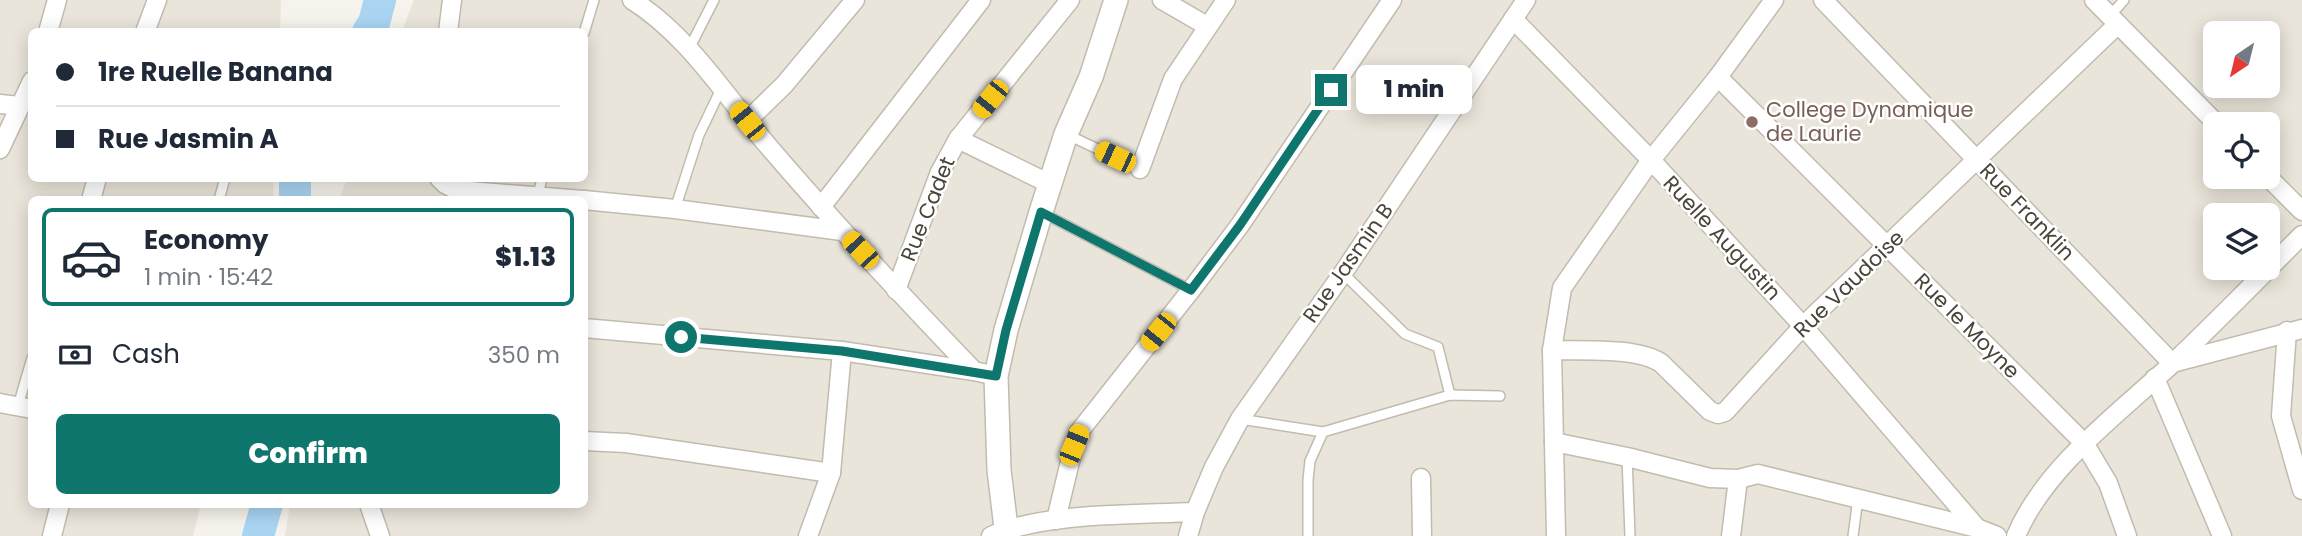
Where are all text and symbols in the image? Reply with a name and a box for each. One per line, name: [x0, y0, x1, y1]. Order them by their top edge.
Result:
north arrow: [2203, 21, 2280, 98]
map controls: [2203, 21, 2280, 280]
text: 1re Ruelle Banana: [98, 54, 333, 90]
callout: 1 min: [1356, 66, 1471, 114]
text: 1 min: [1384, 73, 1444, 105]
route end: [1315, 74, 1347, 106]
car: [969, 76, 1012, 122]
place label: College Dynamique de Laurie: [1766, 95, 1974, 148]
car: [726, 98, 769, 144]
button: locate: [2203, 112, 2280, 189]
marker: College Dynamique de Laurie: [1744, 114, 1760, 130]
text: Rue Jasmin A: [98, 121, 279, 157]
car: [1092, 139, 1139, 175]
street label: Rue Cadet: [893, 152, 962, 265]
street label: Rue Franklin: [1973, 156, 2081, 267]
street label: Ruelle Augustin: [1657, 169, 1788, 306]
street label: Rue Jasmin B: [1296, 197, 1400, 328]
button: layers: [2203, 203, 2280, 280]
text: Economy: [144, 222, 268, 258]
street label: Rue Vaudoise: [1787, 223, 1910, 344]
icon: car: [60, 226, 123, 289]
car: [838, 227, 883, 273]
text: $1.13: [495, 239, 556, 275]
text: 1 min · 15:42: [144, 261, 273, 293]
street label: Rue le Moyne: [1908, 266, 2027, 385]
car: [1137, 309, 1180, 355]
route start: [665, 321, 697, 353]
icon: cash: [56, 336, 94, 374]
text: Cash: [112, 336, 180, 372]
text: 350 m: [488, 339, 560, 371]
button: Confirm: [56, 414, 560, 494]
car: [1057, 422, 1092, 468]

